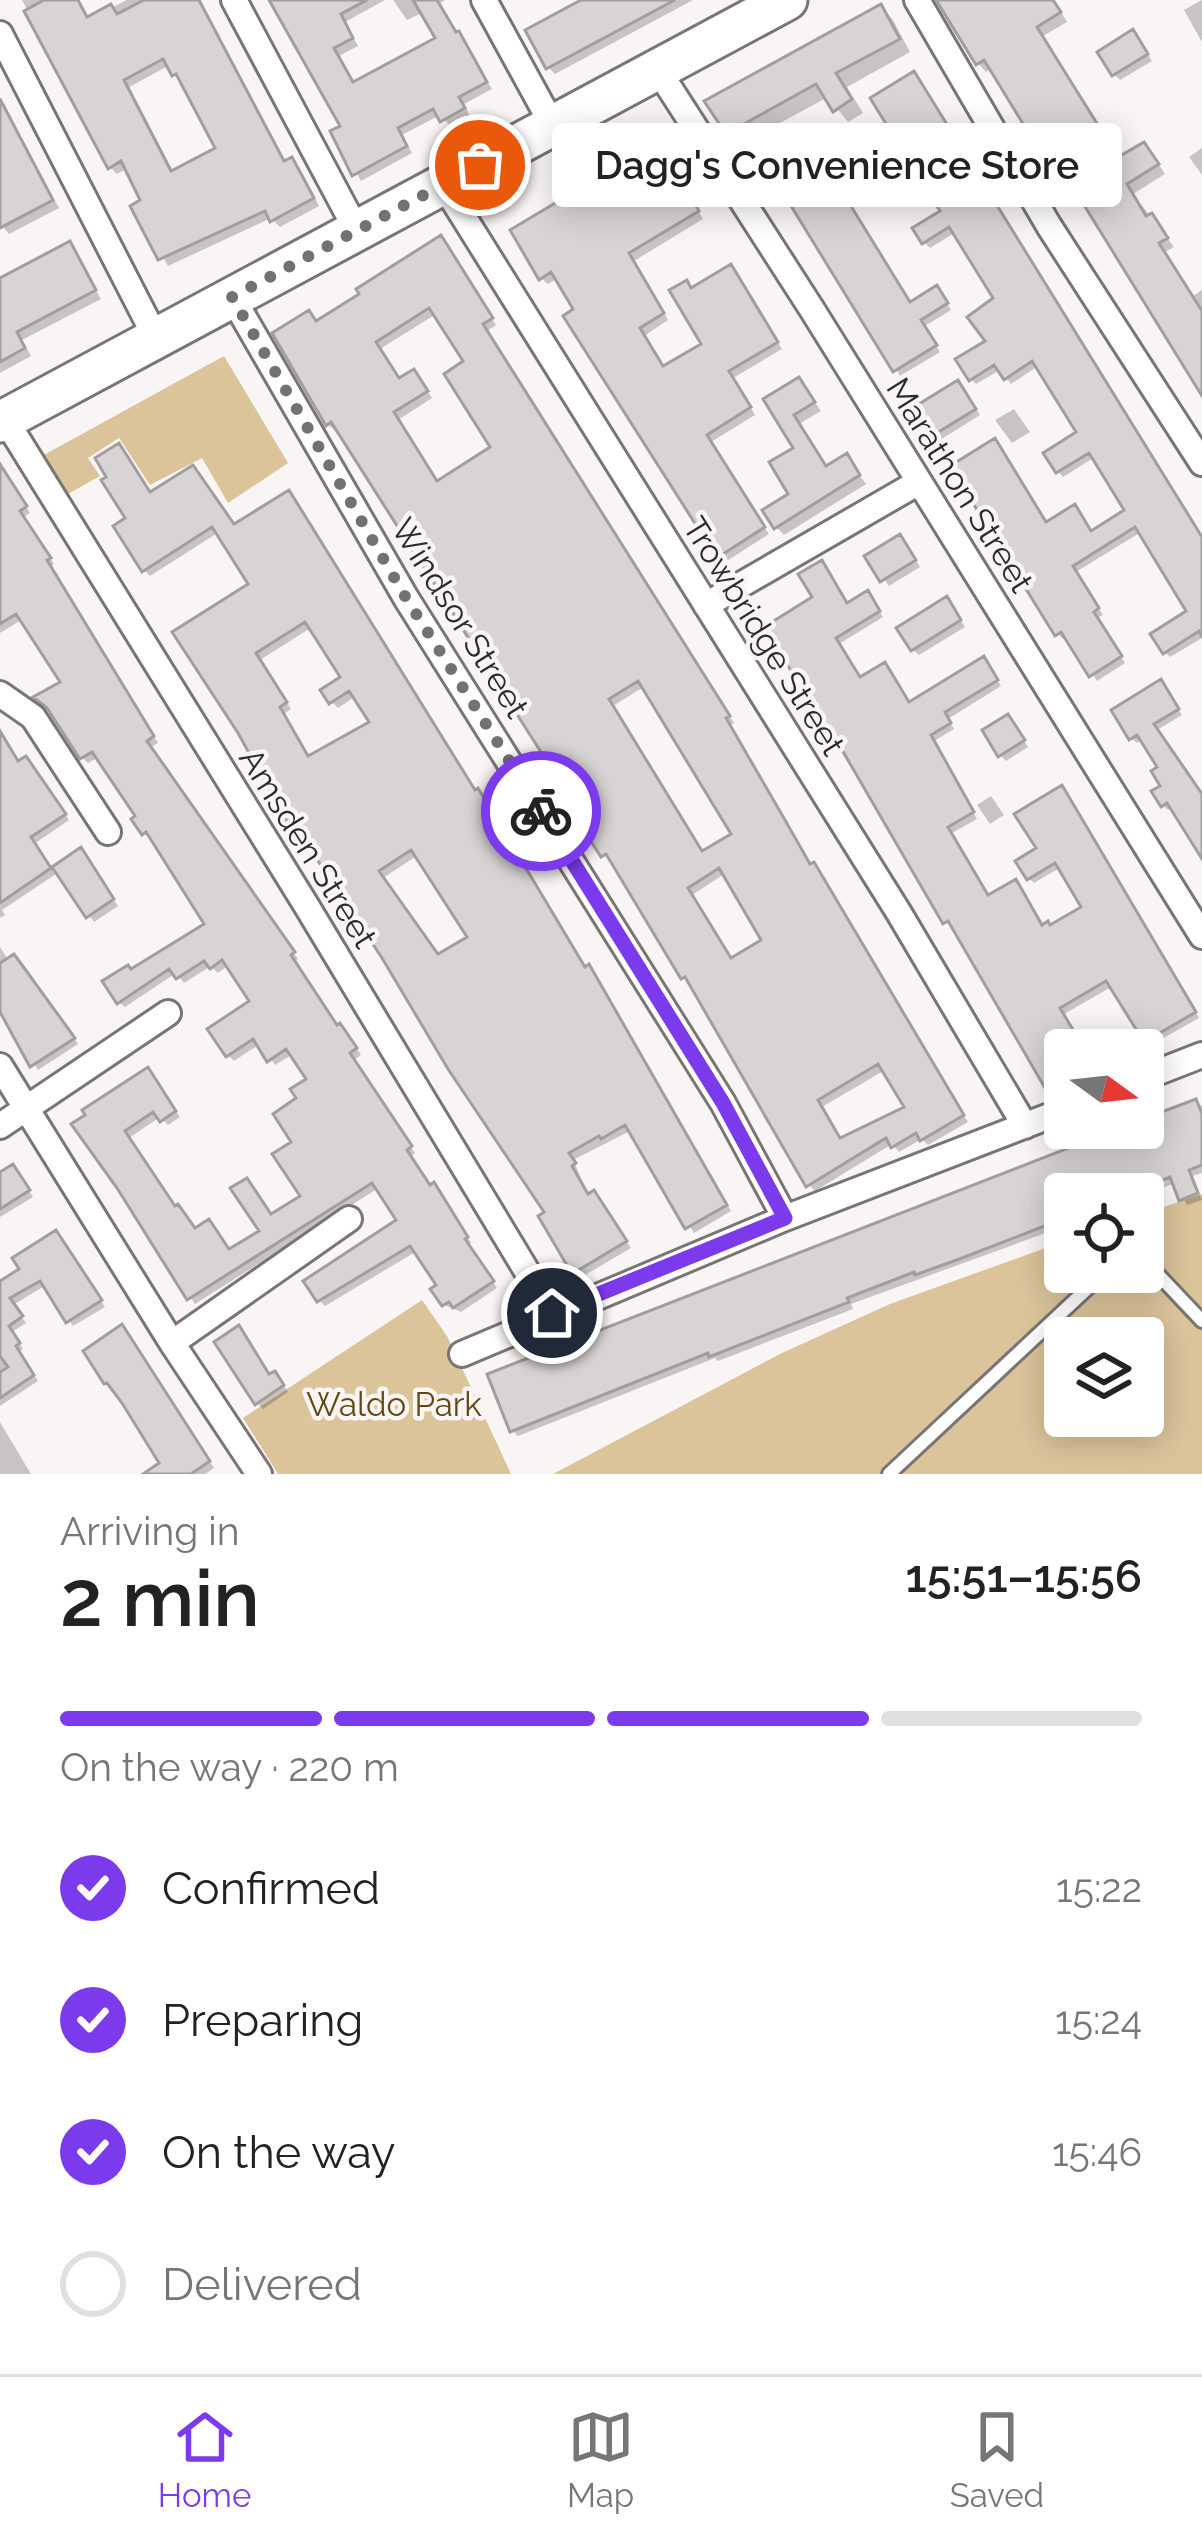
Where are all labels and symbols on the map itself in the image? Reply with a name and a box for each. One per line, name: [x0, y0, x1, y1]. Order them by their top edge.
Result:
pin: [429, 114, 531, 216]
callout: Dagg's Convenience Store: [552, 123, 1122, 207]
street label: Marathon Street: [878, 371, 1042, 599]
street label: Trowbridge Street: [675, 510, 853, 762]
street label: Windsor Street: [383, 511, 537, 725]
street label: Amsden Street: [231, 741, 385, 955]
courier: [481, 751, 601, 871]
north arrow: [1044, 1029, 1164, 1149]
pin: [501, 1262, 603, 1364]
park label: Waldo Park: [306, 1385, 482, 1424]

